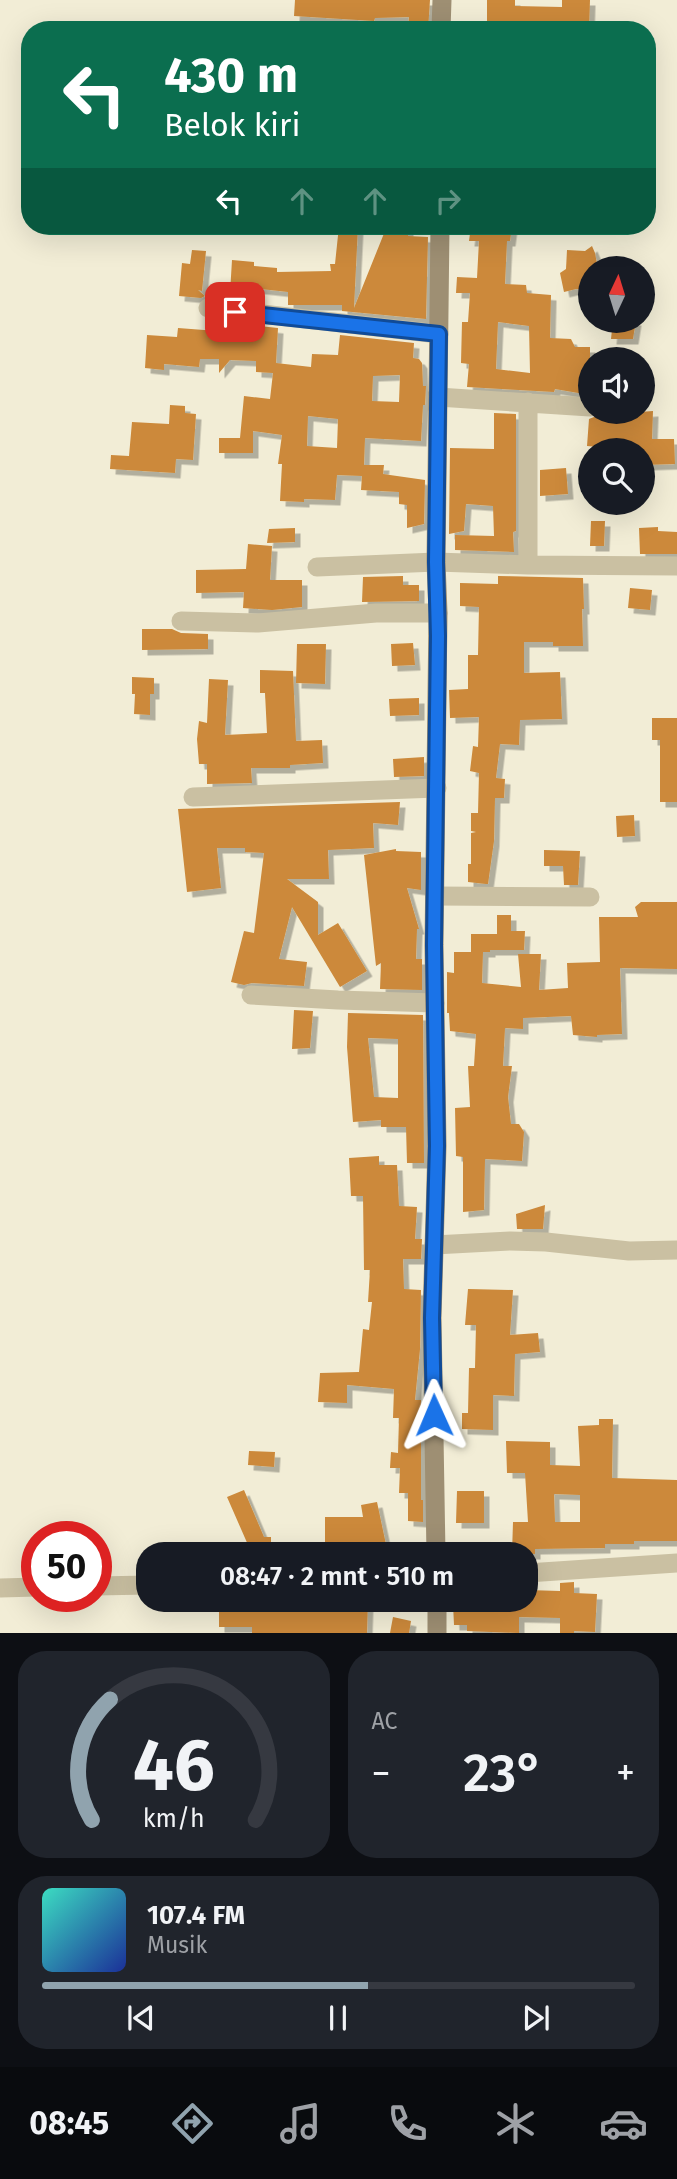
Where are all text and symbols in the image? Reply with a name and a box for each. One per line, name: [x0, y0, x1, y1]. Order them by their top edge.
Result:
text: 430 m: [164, 46, 298, 105]
icon: left: [49, 49, 140, 140]
text: Belok kiri: [164, 106, 300, 144]
icon: left: [210, 182, 248, 220]
icon: ahead: [283, 182, 321, 220]
icon: ahead: [356, 182, 394, 220]
icon: right: [429, 182, 467, 220]
north arrow: [578, 256, 654, 332]
map controls: [578, 256, 655, 515]
pin: [205, 282, 265, 342]
icon: arrive: [216, 293, 254, 331]
button: sound: [578, 347, 655, 424]
button: search: [578, 438, 655, 515]
position arrow: [397, 1378, 471, 1452]
speed limit sign: 50: [21, 1521, 112, 1612]
text: 08:47 · 2 mnt · 510 m: [220, 1561, 454, 1592]
text: AC: [372, 1707, 397, 1735]
text: 46: [133, 1723, 215, 1810]
text: 23°: [463, 1742, 543, 1805]
text: −: [372, 1750, 391, 1796]
text: +: [616, 1750, 635, 1796]
text: km/h: [143, 1804, 205, 1834]
text: 107.4 FM: [147, 1900, 245, 1931]
text: Musik: [147, 1931, 207, 1959]
icon: previous: [122, 1999, 160, 2037]
icon: pause: [319, 1999, 357, 2037]
icon: next: [517, 1999, 555, 2037]
icon: directions: [168, 2099, 217, 2148]
icon: music: [276, 2099, 325, 2148]
icon: phone: [383, 2099, 432, 2148]
icon: climate: [491, 2099, 540, 2148]
icon: car: [599, 2099, 648, 2148]
text: 08:45: [29, 2104, 109, 2142]

